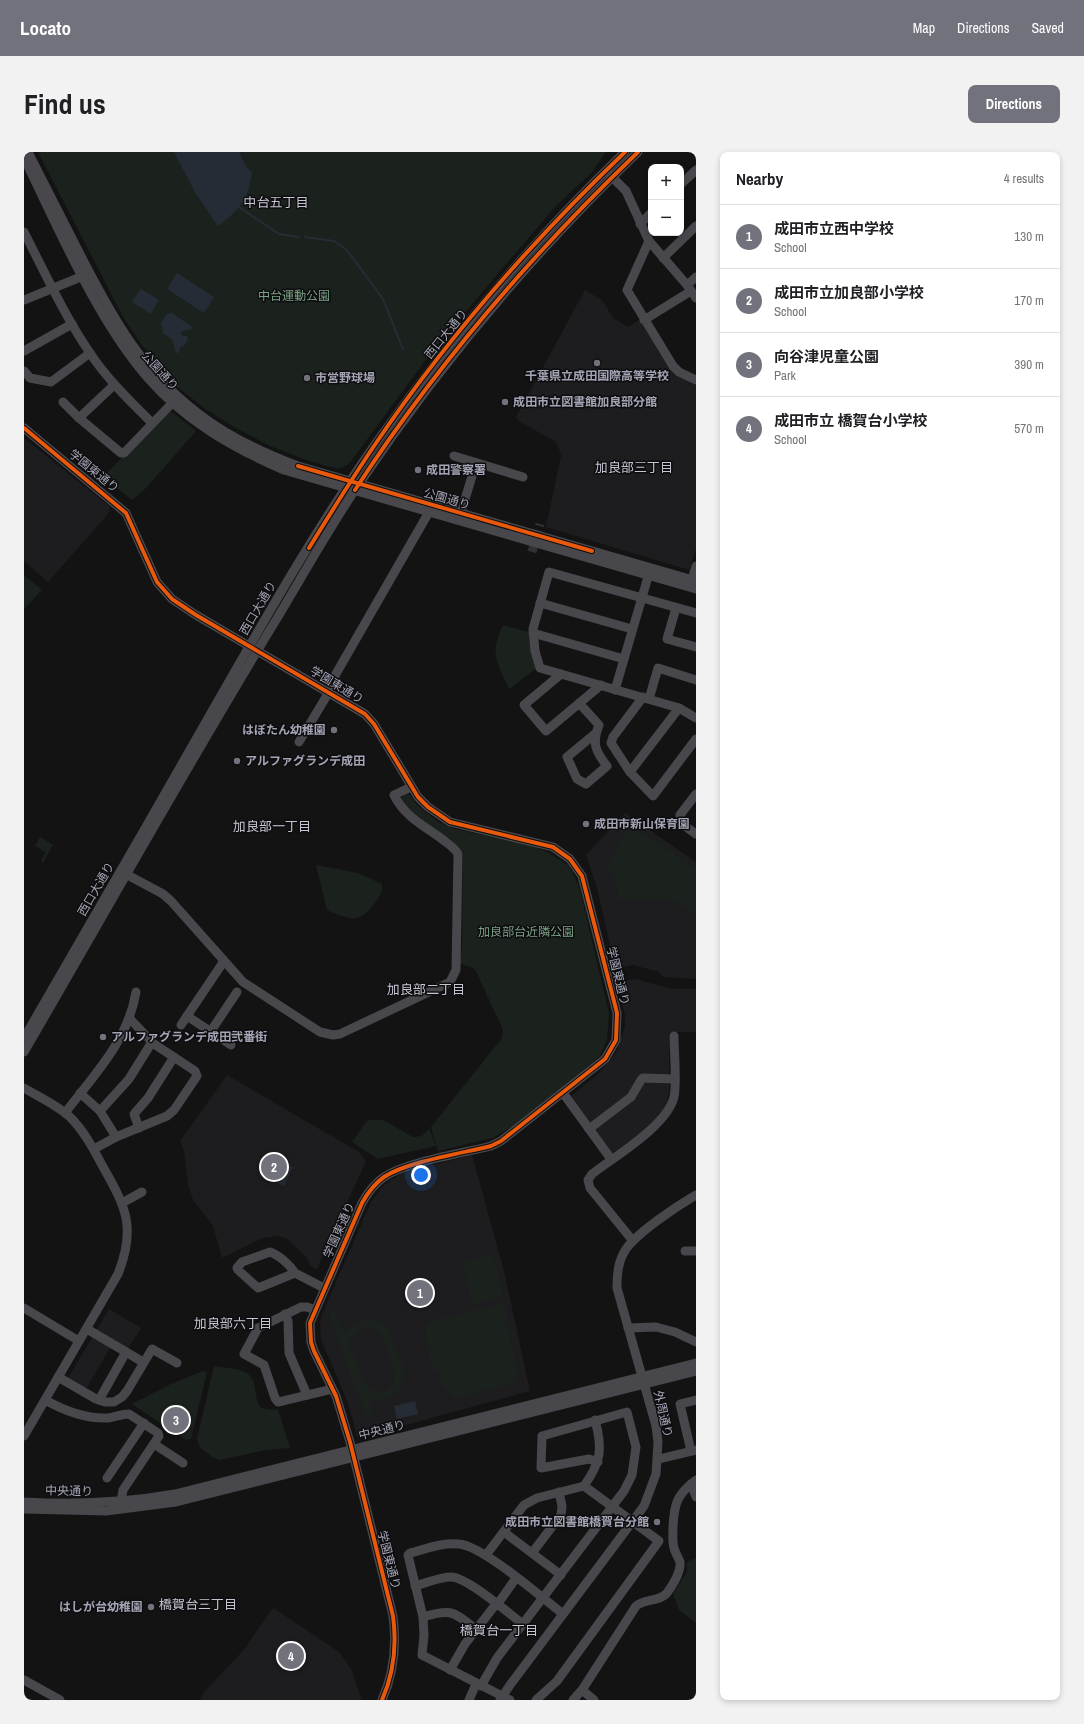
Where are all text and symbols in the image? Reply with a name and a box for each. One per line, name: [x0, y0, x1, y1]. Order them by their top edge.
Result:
text: Locato: [20, 15, 71, 41]
text: Map: [913, 19, 935, 37]
text: Directions: [957, 19, 1009, 37]
text: Saved: [1031, 19, 1064, 37]
text: Find us: [24, 85, 106, 123]
button: Directions: [968, 85, 1060, 123]
map controls: [648, 164, 684, 236]
button: +: [648, 164, 684, 200]
text: Nearby: [736, 167, 783, 190]
text: 4 results: [1004, 170, 1044, 187]
district label: 中台五丁目: [243, 194, 309, 211]
button: −: [648, 200, 684, 236]
text: 成田市立西中学校: [774, 218, 894, 239]
text: 1: [746, 228, 752, 245]
text: 130 m: [1014, 228, 1044, 245]
text: School: [774, 239, 807, 256]
text: 成田市立加良部小学校: [774, 282, 924, 303]
park label: 中台運動公園: [258, 288, 330, 304]
text: 2: [746, 292, 752, 309]
text: 170 m: [1014, 292, 1044, 309]
text: School: [774, 303, 807, 320]
street label: 西口大通り: [421, 306, 471, 362]
text: 向谷津児童公園: [774, 346, 879, 367]
street label: 公園通り: [138, 348, 182, 394]
text: 3: [746, 356, 752, 373]
text: 390 m: [1014, 356, 1044, 373]
marker: 千葉県立成田国際高等学校: [592, 358, 602, 368]
text: Park: [774, 367, 796, 384]
place label: 千葉県立成田国際高等学校: [525, 368, 669, 384]
place label: 市営野球場: [315, 370, 375, 386]
marker: 市営野球場: [302, 373, 312, 383]
place label: 成田市立図書館加良部分館: [513, 394, 657, 410]
marker: 成田市立図書館加良部分館: [500, 397, 510, 407]
text: 成田市立 橋賀台小学校: [774, 410, 927, 431]
text: 4: [746, 420, 752, 437]
text: 570 m: [1014, 420, 1044, 437]
text: School: [774, 431, 807, 448]
street label: 学園東通り: [66, 446, 122, 496]
district label: 加良部三丁目: [595, 459, 673, 476]
place label: 成田警察署: [426, 462, 486, 478]
marker: 成田警察署: [413, 465, 423, 475]
street label: 公園通り: [422, 485, 472, 513]
street label: 西口大通り: [236, 578, 280, 638]
street label: 学園東通り: [307, 663, 367, 707]
place label: はぼたん幼稚園: [242, 722, 326, 738]
marker: はぼたん幼稚園: [329, 725, 339, 735]
place label: アルファグランデ成田: [245, 753, 365, 769]
marker: アルファグランデ成田: [232, 756, 242, 766]
place label: 成田市新山保育園: [594, 816, 690, 832]
district label: 加良部一丁目: [233, 818, 311, 835]
marker: 成田市新山保育園: [581, 819, 591, 829]
street label: 西口大通り: [74, 859, 118, 919]
park label: 加良部台近隣公園: [478, 924, 574, 940]
street label: 学園東通り: [603, 945, 633, 1007]
district label: 加良部二丁目: [387, 981, 465, 998]
place label: アルファグランデ成田弐番街: [111, 1029, 267, 1045]
marker: アルファグランデ成田弐番街: [98, 1032, 108, 1042]
pin: 2: [261, 1152, 287, 1182]
your location: [411, 1165, 431, 1185]
street label: 学園東通り: [319, 1199, 359, 1261]
pin: 1: [407, 1278, 433, 1308]
district label: 加良部六丁目: [194, 1315, 272, 1332]
street label: 外周通り: [650, 1389, 676, 1439]
pin: 3: [163, 1405, 189, 1435]
street label: 中央通り: [357, 1416, 407, 1444]
street label: 中央通り: [45, 1483, 93, 1499]
place label: 成田市立図書館橋賀台分館: [505, 1514, 649, 1530]
marker: 成田市立図書館橋賀台分館: [652, 1517, 662, 1527]
street label: 学園東通り: [374, 1529, 404, 1591]
district label: 橋賀台三丁目: [159, 1596, 237, 1613]
place label: はしが台幼稚園: [59, 1599, 143, 1615]
marker: はしが台幼稚園: [146, 1602, 156, 1612]
district label: 橋賀台一丁目: [460, 1622, 538, 1639]
pin: 4: [278, 1641, 304, 1671]

